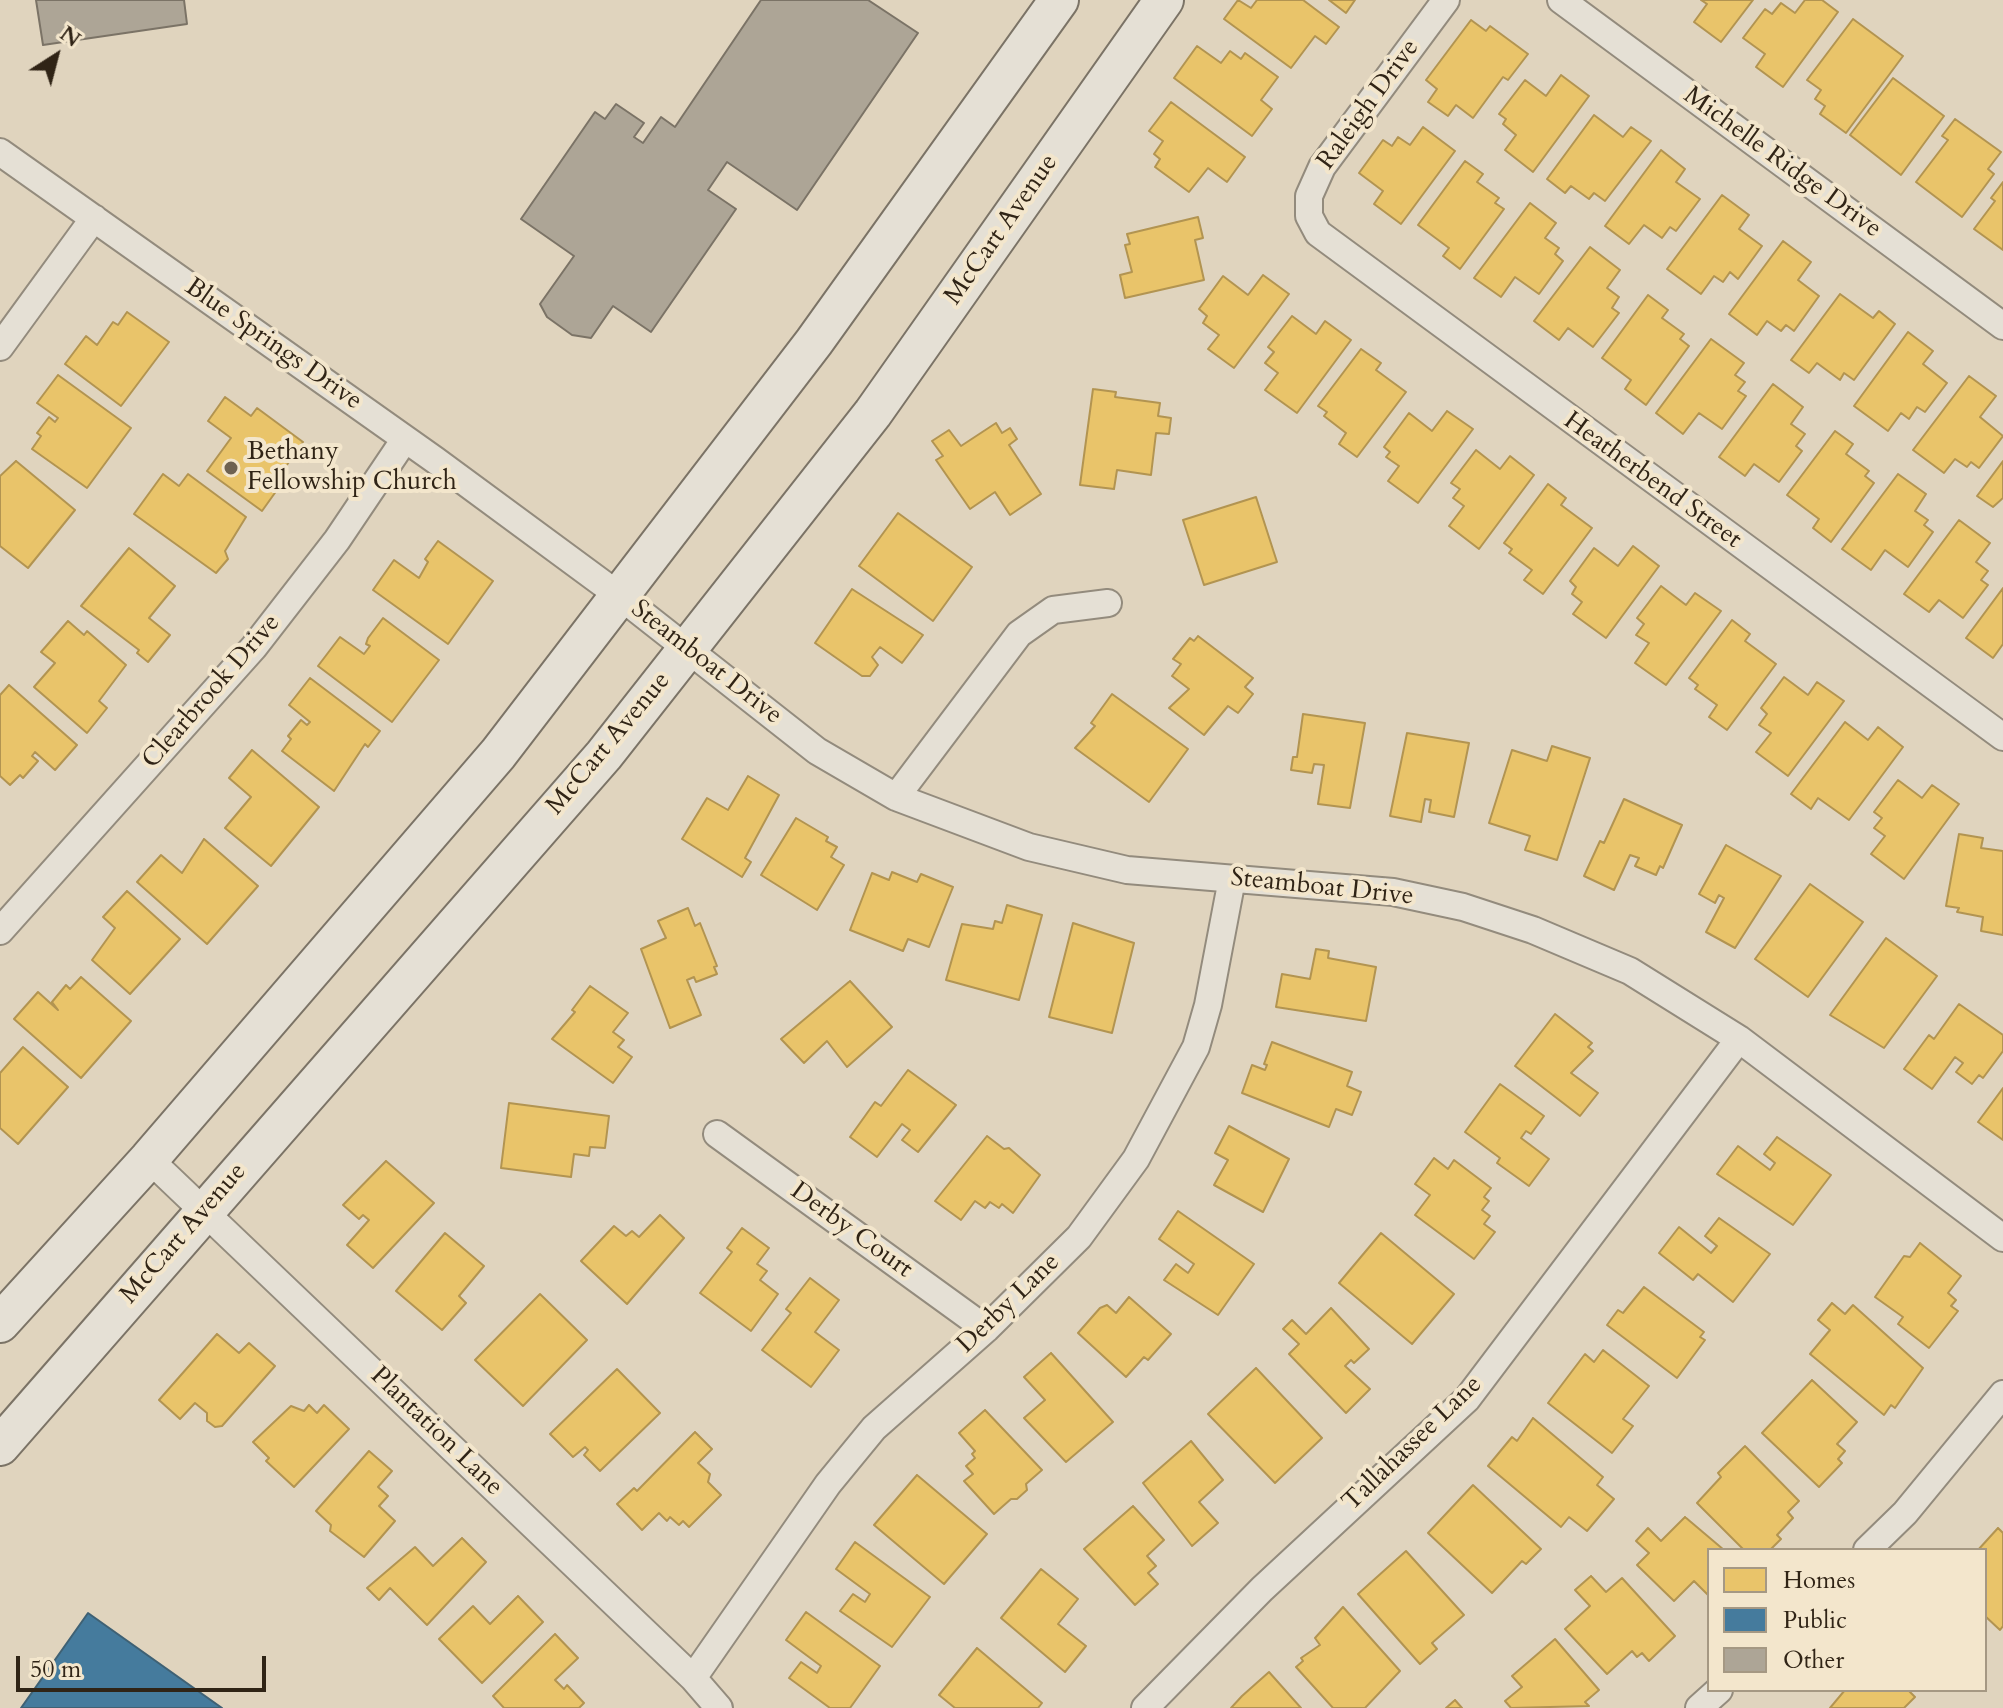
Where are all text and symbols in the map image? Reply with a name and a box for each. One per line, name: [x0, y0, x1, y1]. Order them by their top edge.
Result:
north arrow: [16, 16, 96, 96]
text: N: [54, 19, 87, 54]
street label: Raleigh Drive: [1311, 34, 1427, 176]
street label: Michelle Ridge Drive: [1677, 81, 1887, 245]
street label: McCart Avenue: [939, 149, 1065, 311]
street label: Blue Springs Drive: [178, 272, 368, 418]
street label: Heatherbend Street: [1557, 406, 1747, 556]
place label: Bethany Fellowship Church: [247, 437, 457, 498]
marker: Bethany Fellowship Church: [222, 459, 240, 477]
street label: Steamboat Drive: [624, 594, 788, 732]
street label: Clearbrook Drive: [136, 608, 288, 776]
street label: McCart Avenue: [540, 666, 678, 822]
street label: Steamboat Drive: [1229, 863, 1415, 913]
street label: McCart Avenue: [114, 1157, 254, 1311]
street label: Derby Court: [784, 1176, 918, 1286]
street label: Derby Lane: [951, 1247, 1067, 1361]
street label: Plantation Lane: [363, 1361, 509, 1503]
street label: Tallahassee Lane: [1337, 1370, 1489, 1518]
legend: [1707, 1548, 1987, 1692]
text: Homes: [1783, 1564, 1855, 1597]
text: Public: [1783, 1604, 1847, 1637]
scale bar: [20, 1640, 270, 1690]
text: Other: [1783, 1644, 1844, 1677]
text: 50 m: [30, 1653, 81, 1686]

